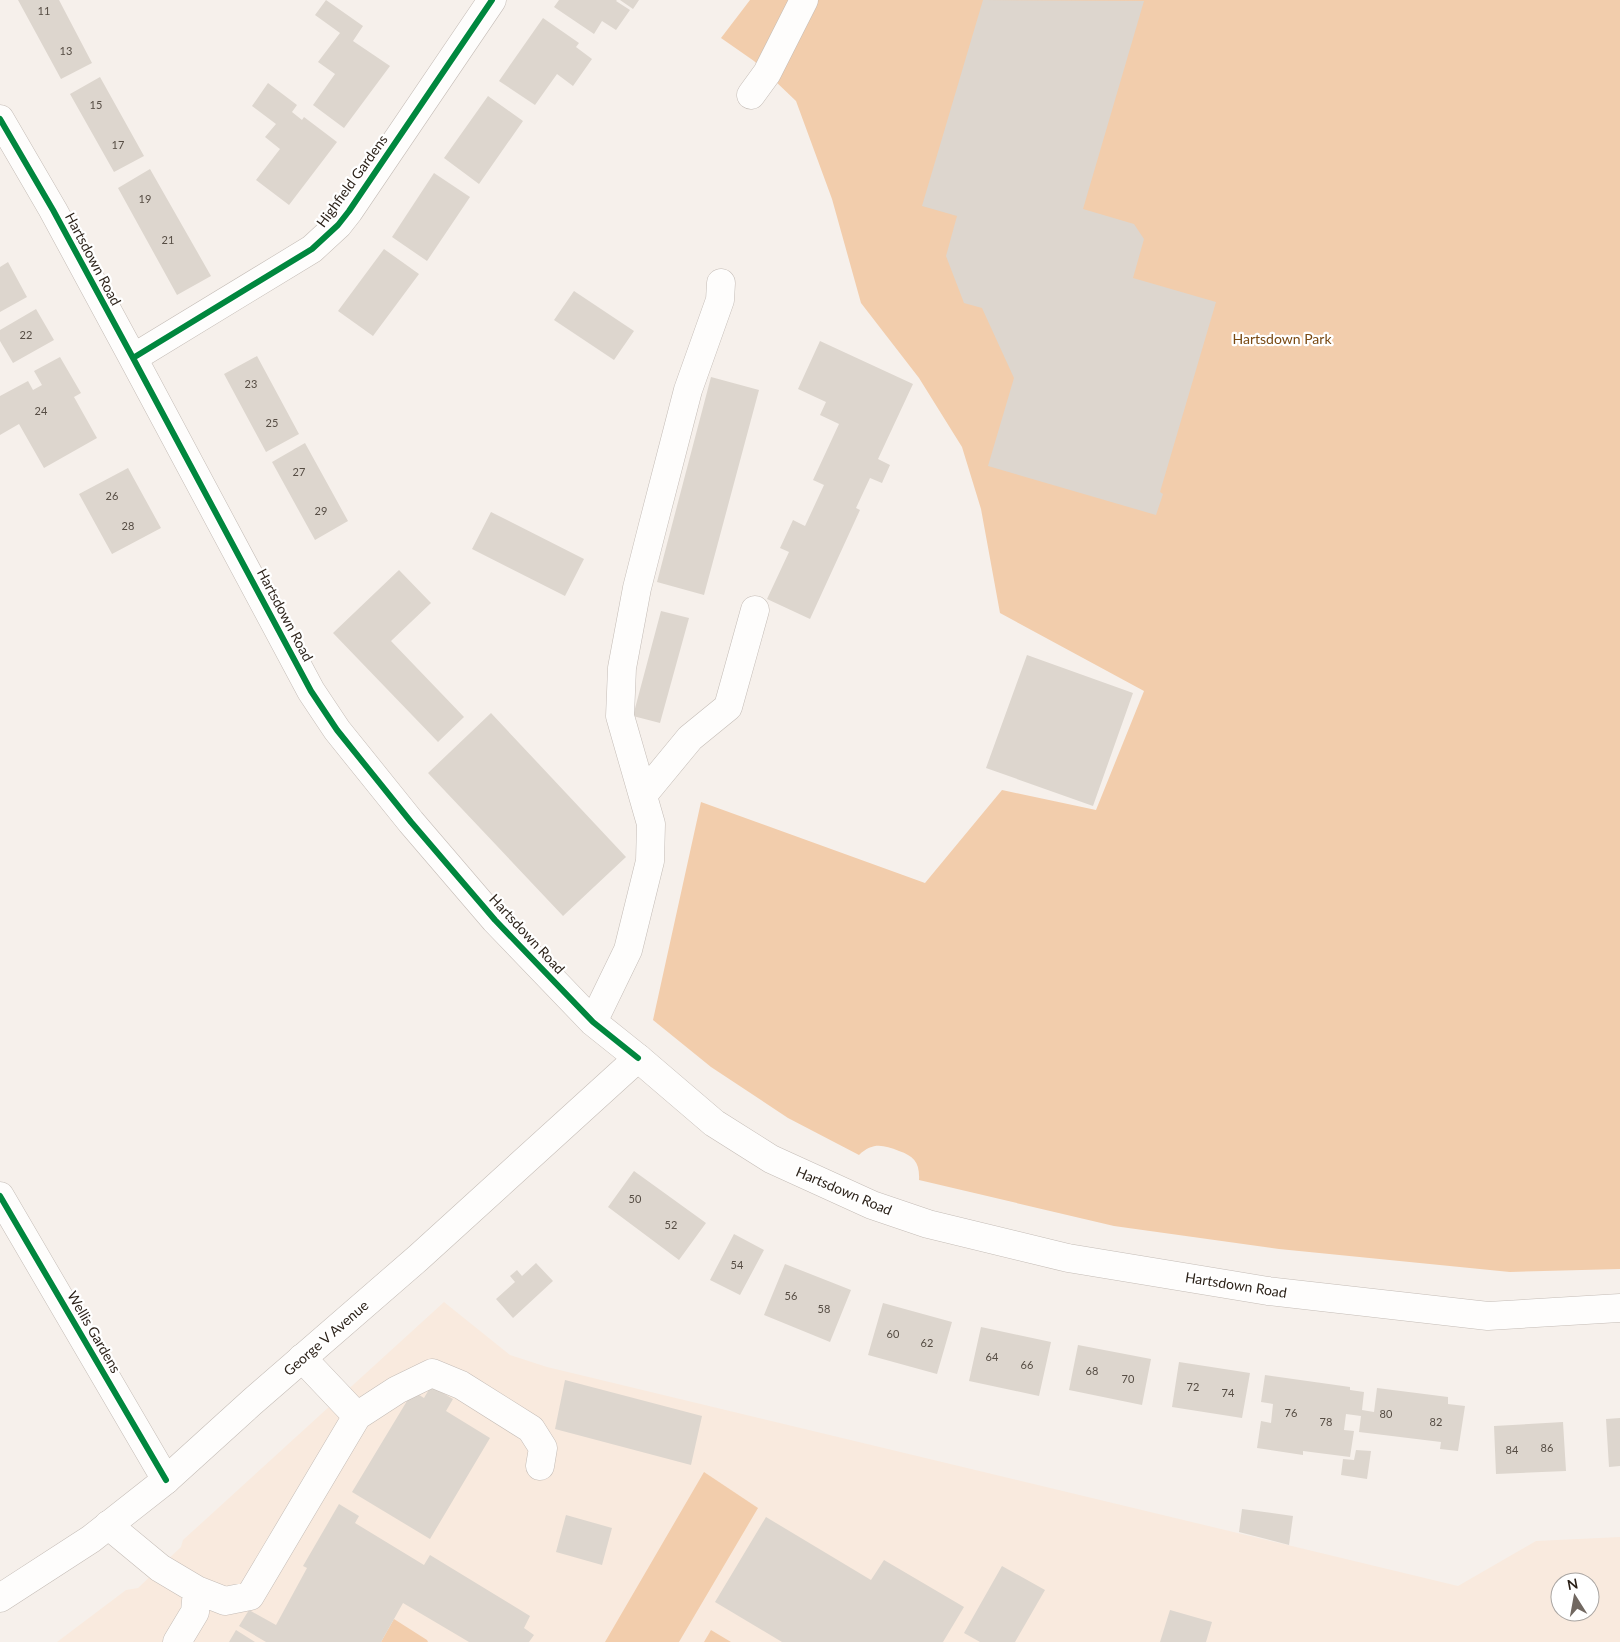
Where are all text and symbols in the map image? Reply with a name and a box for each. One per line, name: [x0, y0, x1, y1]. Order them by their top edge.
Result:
house number: 11: [38, 4, 50, 17]
house number: 13: [60, 44, 72, 57]
house number: 15: [90, 98, 102, 111]
street label: Highfield Gardens: [312, 131, 391, 230]
house number: 17: [112, 138, 124, 151]
house number: 19: [139, 192, 151, 205]
street label: Hartsdown Road: [62, 209, 125, 308]
house number: 21: [162, 233, 174, 246]
house number: 22: [20, 328, 32, 341]
park label: Hartsdown Park: [1232, 330, 1332, 347]
house number: 23: [245, 377, 257, 390]
house number: 24: [35, 404, 48, 417]
house number: 25: [266, 416, 278, 429]
house number: 27: [293, 465, 305, 478]
house number: 26: [106, 489, 118, 502]
house number: 29: [315, 504, 327, 517]
house number: 28: [122, 519, 134, 532]
street label: Hartsdown Road: [254, 565, 317, 664]
street label: Hartsdown Road: [486, 890, 569, 977]
street label: Hartsdown Road: [794, 1163, 895, 1218]
house number: 50: [629, 1192, 642, 1205]
house number: 52: [665, 1218, 677, 1231]
house number: 54: [731, 1258, 744, 1271]
street label: Hartsdown Road: [1184, 1268, 1288, 1301]
street label: Wellis Gardens: [64, 1288, 125, 1376]
house number: 56: [785, 1289, 797, 1302]
street label: George V Avenue: [280, 1296, 371, 1379]
house number: 58: [818, 1302, 830, 1315]
house number: 60: [887, 1327, 900, 1340]
house number: 62: [921, 1336, 933, 1349]
house number: 64: [986, 1350, 999, 1363]
house number: 66: [1021, 1358, 1033, 1371]
house number: 68: [1086, 1364, 1098, 1377]
house number: 70: [1122, 1372, 1135, 1385]
house number: 72: [1187, 1380, 1199, 1393]
house number: 74: [1222, 1386, 1235, 1399]
house number: 76: [1285, 1406, 1297, 1419]
house number: 80: [1380, 1407, 1393, 1420]
house number: 78: [1320, 1415, 1332, 1428]
house number: 82: [1430, 1415, 1442, 1428]
house number: 86: [1541, 1441, 1553, 1454]
house number: 84: [1506, 1443, 1519, 1456]
north arrow: [1550, 1572, 1600, 1622]
text: N: [1566, 1574, 1579, 1593]

